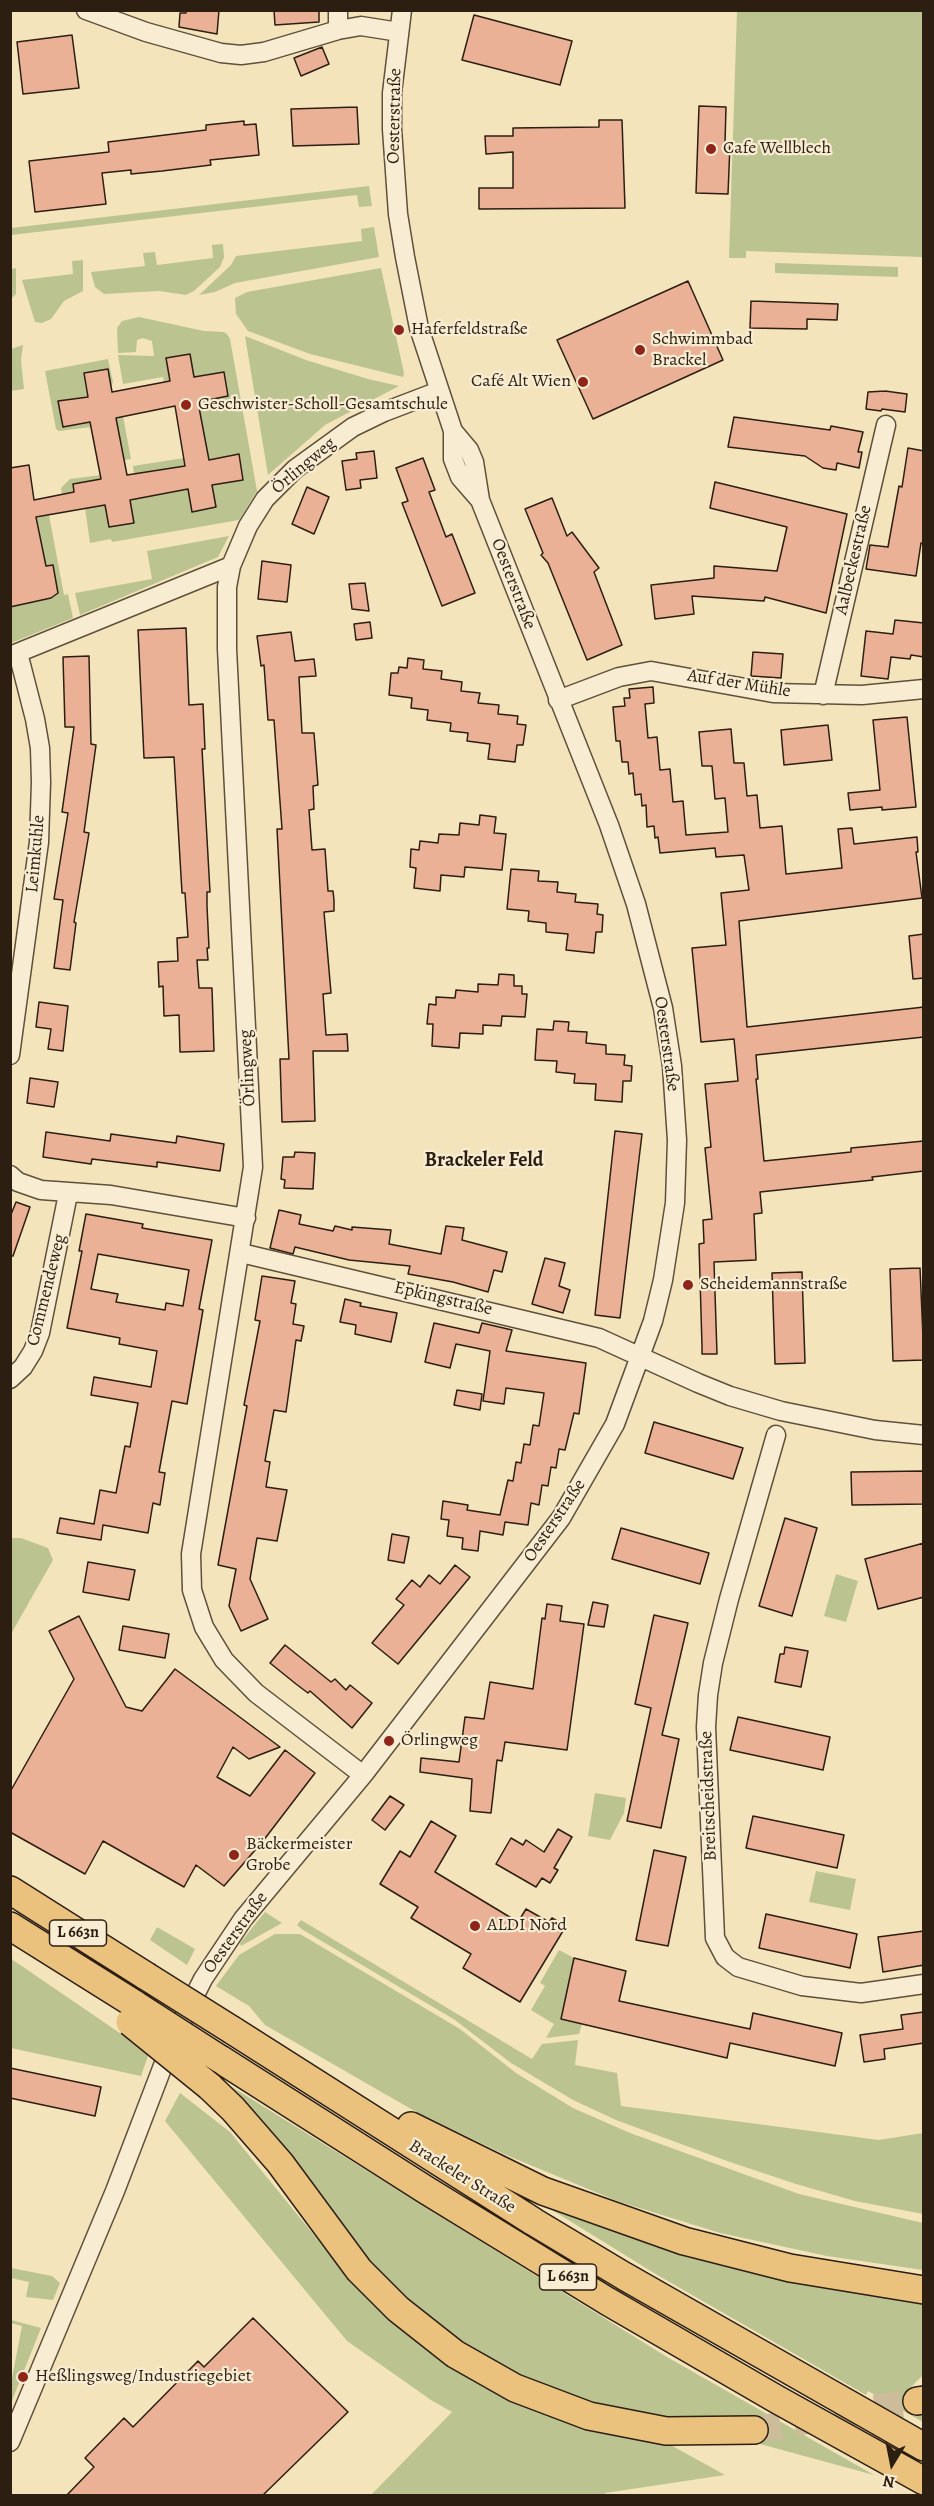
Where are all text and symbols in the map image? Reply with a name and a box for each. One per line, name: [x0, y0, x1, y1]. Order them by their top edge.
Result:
street label: Oesterstraße: [383, 68, 407, 164]
place label: Cafe Wellblech: [723, 138, 831, 160]
marker: Cafe Wellblech: [704, 142, 718, 156]
place label: Haferfeldstraße: [411, 319, 528, 341]
marker: Haferfeldstraße: [392, 323, 406, 337]
place label: Schwimmbad Brackel: [652, 329, 753, 372]
marker: Schwimmbad Brackel: [633, 343, 647, 357]
place label: Café Alt Wien: [471, 371, 571, 393]
marker: Café Alt Wien: [576, 375, 590, 389]
place label: Geschwister-Scholl-Gesamtschule: [198, 394, 448, 416]
marker: Geschwister-Scholl-Gesamtschule: [179, 398, 193, 412]
street label: Örlingweg: [268, 433, 340, 499]
street label: Aalbeckestraße: [831, 503, 877, 617]
street label: Oesterstraße: [486, 535, 540, 633]
street label: Auf der Mühle: [686, 665, 792, 703]
street label: Leimkuhle: [22, 814, 50, 894]
street label: Oesterstraße: [649, 995, 683, 1093]
street label: Örlingweg: [235, 1029, 261, 1107]
district label: Brackeler Feld: [425, 1149, 543, 1173]
street label: Commendeweg: [23, 1232, 71, 1348]
place label: Scheidemannstraße: [700, 1274, 847, 1296]
street label: Epkingstraße: [392, 1277, 494, 1321]
marker: Scheidemannstraße: [681, 1278, 695, 1292]
street label: Oesterstraße: [519, 1475, 591, 1567]
place label: Örlingweg: [401, 1730, 478, 1752]
street label: Breitscheidstraße: [696, 1730, 722, 1862]
marker: Örlingweg: [382, 1734, 396, 1748]
place label: Bäckermeister Grobe: [246, 1834, 353, 1876]
marker: Bäckermeister Grobe: [227, 1848, 241, 1862]
street label: Oesterstraße: [199, 1888, 273, 1978]
place label: ALDI Nord: [487, 1915, 567, 1937]
marker: ALDI Nord: [468, 1919, 482, 1933]
road number: L 663n: [50, 1920, 106, 1946]
street label: Brackeler Straße: [404, 2135, 520, 2219]
road number: L 663n: [540, 2264, 596, 2290]
place label: Heßlingsweg/Industriegebiet: [35, 2366, 252, 2388]
marker: Heßlingsweg/Industriegebiet: [16, 2370, 30, 2384]
north arrow: [862, 2434, 922, 2494]
text: N: [881, 2470, 897, 2494]

